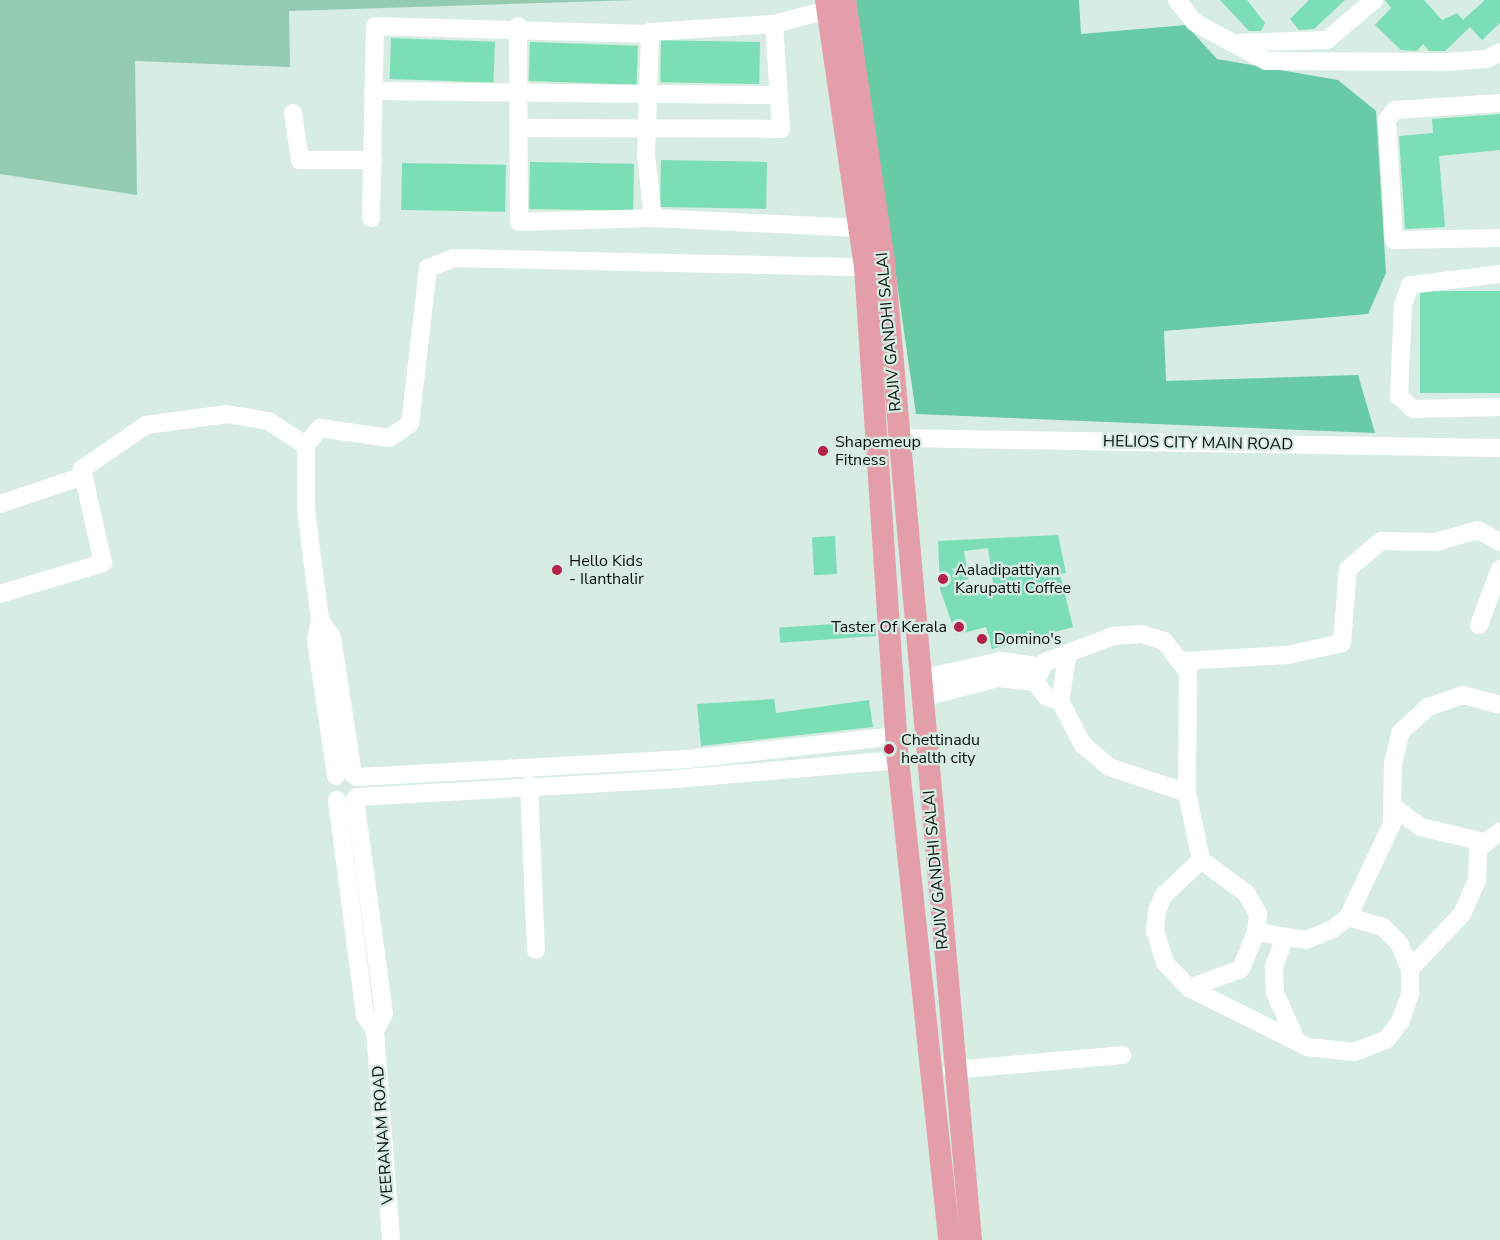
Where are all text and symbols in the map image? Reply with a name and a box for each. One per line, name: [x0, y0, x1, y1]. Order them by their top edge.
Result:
street label: RAJIV GANDHI SALAI: [872, 252, 906, 412]
place label: Shapemeup Fitness: [835, 432, 921, 470]
street label: HELIOS CITY MAIN ROAD: [1103, 432, 1293, 454]
marker: Shapemeup Fitness: [816, 444, 830, 458]
place label: Hello Kids - Ilanthalir: [569, 551, 644, 589]
place label: Aaladipattiyan Karupatti Coffee: [955, 560, 1071, 598]
marker: Hello Kids - Ilanthalir: [550, 563, 564, 577]
marker: Aaladipattiyan Karupatti Coffee: [936, 572, 950, 586]
place label: Taster Of Kerala: [831, 617, 947, 637]
marker: Taster Of Kerala: [952, 620, 966, 634]
place label: Domino's: [994, 629, 1061, 649]
marker: Domino's: [975, 632, 989, 646]
place label: Chettinadu health city: [901, 730, 980, 768]
marker: Chettinadu health city: [882, 742, 896, 756]
street label: RAJIV GANDHI SALAI: [919, 790, 953, 950]
street label: VEERANAM ROAD: [369, 1065, 397, 1205]

